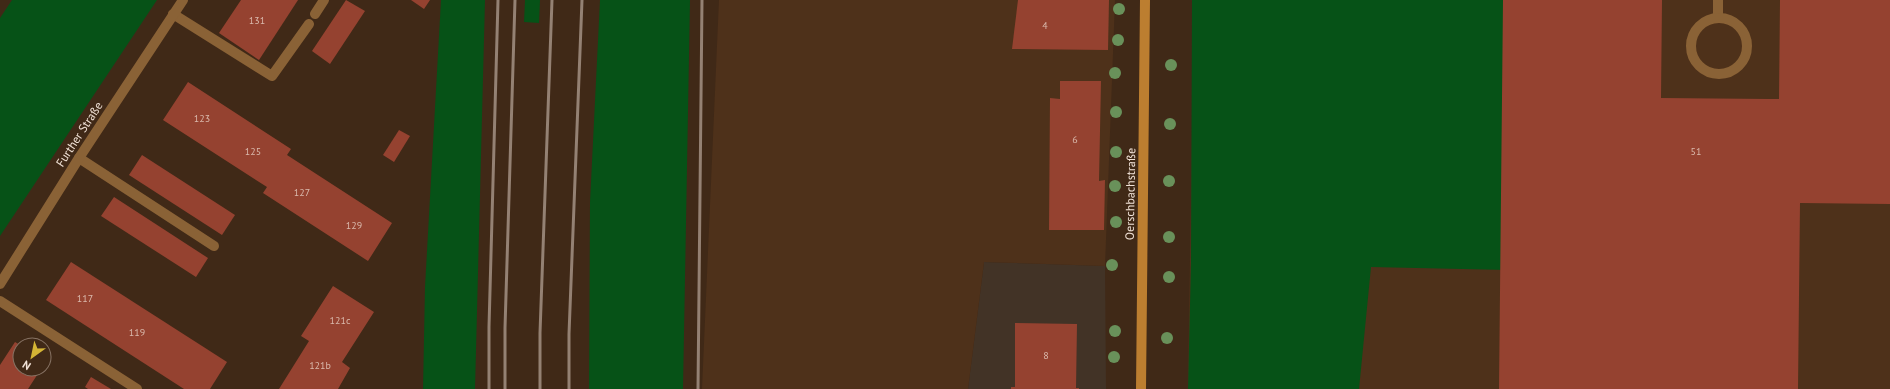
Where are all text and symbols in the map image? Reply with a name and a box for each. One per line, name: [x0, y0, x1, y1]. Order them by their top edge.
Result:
house number: 131: [249, 14, 265, 27]
house number: 4: [1042, 19, 1048, 32]
street label: Further Straße: [52, 99, 106, 169]
house number: 123: [194, 112, 210, 125]
house number: 6: [1072, 133, 1078, 146]
house number: 125: [245, 145, 261, 158]
house number: 51: [1691, 145, 1701, 158]
street label: Oerschbachstraße: [1122, 148, 1138, 240]
house number: 127: [294, 186, 310, 199]
house number: 129: [346, 219, 362, 232]
house number: 117: [77, 292, 93, 305]
house number: 121c: [330, 314, 351, 327]
house number: 119: [129, 326, 145, 339]
north arrow: [12, 337, 52, 377]
house number: 8: [1043, 349, 1049, 362]
text: N: [20, 358, 33, 373]
house number: 121b: [309, 359, 331, 372]

